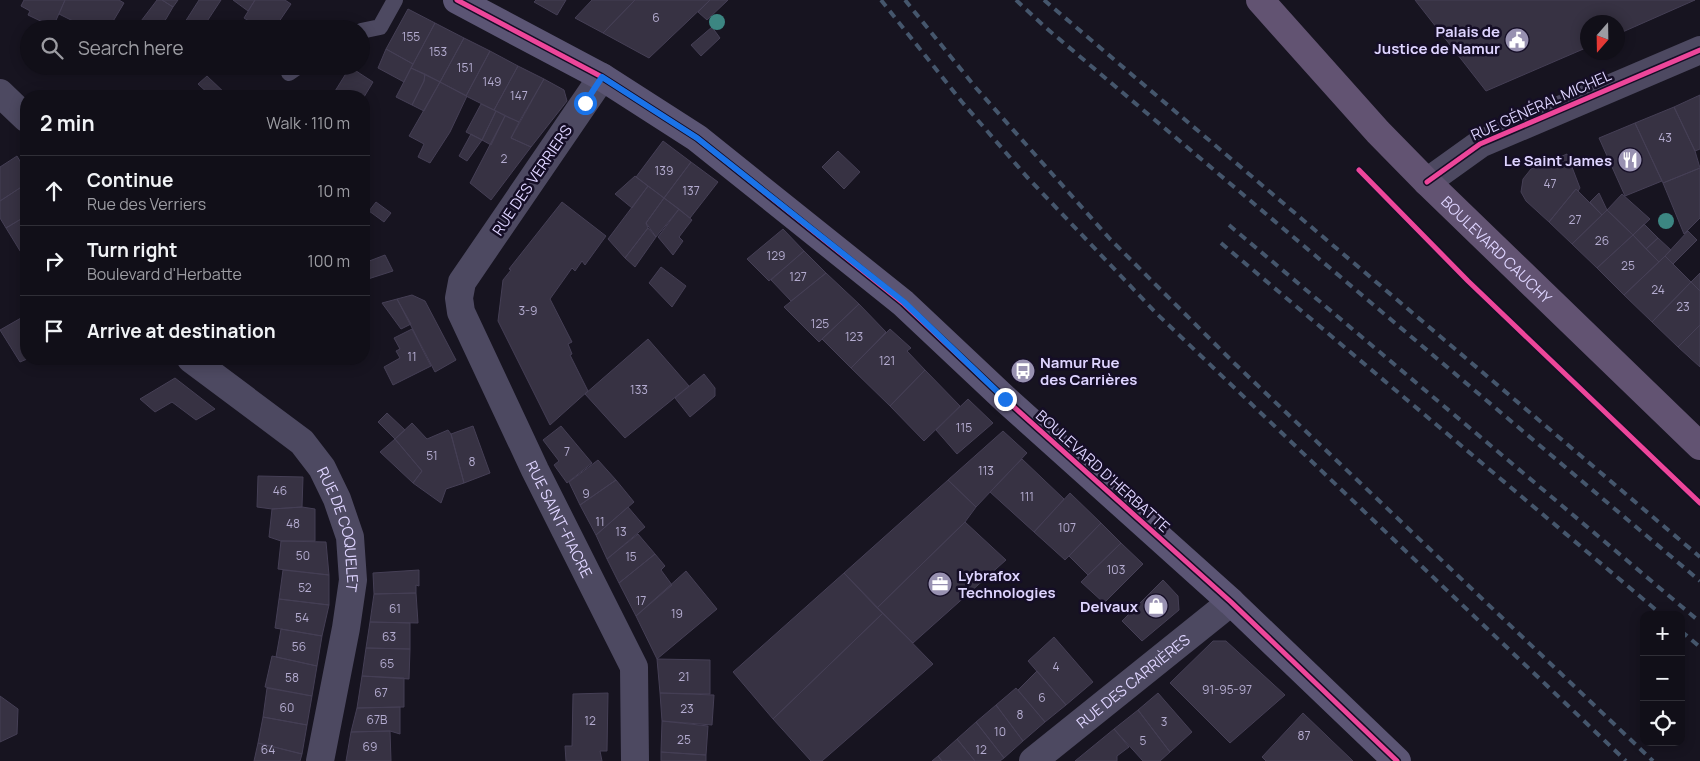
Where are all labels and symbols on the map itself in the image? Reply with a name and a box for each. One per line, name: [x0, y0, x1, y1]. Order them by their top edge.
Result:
house number: 6: [652, 9, 660, 26]
north arrow: [1580, 15, 1625, 60]
place label: Palais de Justice de Namur: [1374, 21, 1500, 59]
public building icon: Palais de Justice de Namur: [1504, 27, 1530, 53]
house number: 155: [402, 28, 420, 45]
house number: 153: [429, 43, 447, 60]
house number: 151: [457, 59, 473, 76]
street label: RUE GÉNÉRAL MICHEL: [1467, 64, 1615, 145]
house number: 149: [482, 73, 502, 90]
house number: 147: [510, 87, 528, 104]
route start: [574, 92, 597, 115]
street label: RUE DES VERRIERS: [487, 121, 577, 239]
house number: 43: [1658, 129, 1672, 146]
restaurant icon: Le Saint James: [1617, 147, 1643, 173]
house number: 2: [501, 150, 508, 167]
place label: Le Saint James: [1504, 150, 1612, 171]
house number: 139: [655, 162, 673, 179]
house number: 47: [1543, 175, 1557, 192]
house number: 137: [682, 182, 700, 199]
street label: BOULEVARD CAUCHY: [1437, 191, 1557, 308]
house number: 27: [1569, 211, 1581, 228]
house number: 26: [1595, 232, 1609, 249]
house number: 129: [767, 247, 785, 264]
house number: 25: [1621, 257, 1635, 274]
house number: 127: [789, 268, 807, 285]
house number: 24: [1651, 281, 1665, 298]
house number: 23: [1676, 298, 1690, 315]
house number: 3-9: [518, 302, 538, 319]
house number: 125: [811, 315, 829, 332]
house number: 123: [845, 328, 863, 345]
house number: 11: [407, 348, 417, 365]
house number: 121: [879, 352, 895, 369]
place label: Namur Rue des Carrières: [1040, 352, 1137, 390]
bus stop icon: Namur Rue des Carrières: [1010, 358, 1036, 384]
house number: 133: [630, 381, 648, 398]
route end: [994, 388, 1017, 411]
street label: BOULEVARD D'HERBATTE: [1032, 405, 1174, 537]
house number: 115: [956, 419, 972, 436]
house number: 7: [564, 443, 570, 460]
house number: 51: [426, 447, 438, 464]
house number: 8: [469, 453, 476, 470]
street label: RUE SAINT-FIACRE: [522, 457, 598, 581]
house number: 113: [978, 462, 994, 479]
street label: RUE DE COQUELET: [312, 463, 364, 593]
house number: 46: [273, 482, 287, 499]
house number: 9: [582, 485, 590, 502]
house number: 111: [1020, 488, 1034, 505]
house number: 11: [595, 513, 605, 530]
house number: 48: [286, 515, 300, 532]
house number: 107: [1058, 519, 1076, 536]
house number: 13: [615, 523, 627, 540]
house number: 50: [296, 547, 310, 564]
house number: 15: [625, 548, 637, 565]
house number: 103: [1107, 561, 1125, 578]
place label: Lybrafox Technologies: [958, 565, 1056, 603]
office icon: Lybrafox Technologies: [927, 571, 953, 597]
house number: 52: [298, 579, 312, 596]
house number: 17: [636, 592, 646, 609]
shop icon: Delvaux: [1143, 593, 1169, 619]
place label: Delvaux: [1080, 596, 1139, 617]
house number: 61: [389, 600, 401, 617]
house number: 19: [671, 605, 683, 622]
house number: 54: [295, 609, 309, 626]
house number: 63: [382, 628, 396, 645]
street label: RUE DES CARRIÈRES: [1072, 629, 1194, 733]
house number: 56: [292, 638, 306, 655]
house number: 65: [380, 655, 394, 672]
house number: 4: [1052, 658, 1060, 675]
house number: 21: [678, 668, 690, 685]
house number: 58: [285, 669, 299, 686]
house number: 91-95-97: [1202, 681, 1252, 698]
house number: 67: [374, 684, 388, 701]
house number: 6: [1038, 689, 1046, 706]
house number: 60: [280, 699, 294, 716]
house number: 23: [680, 700, 694, 717]
house number: 8: [1017, 706, 1024, 723]
house number: 67B: [367, 711, 387, 728]
house number: 12: [584, 712, 596, 729]
house number: 3: [1161, 713, 1167, 730]
house number: 10: [994, 723, 1006, 740]
house number: 87: [1298, 727, 1311, 744]
house number: 25: [677, 731, 691, 748]
house number: 5: [1140, 732, 1147, 749]
house number: 69: [363, 738, 377, 755]
house number: 64: [261, 741, 275, 758]
house number: 12: [975, 741, 987, 758]

